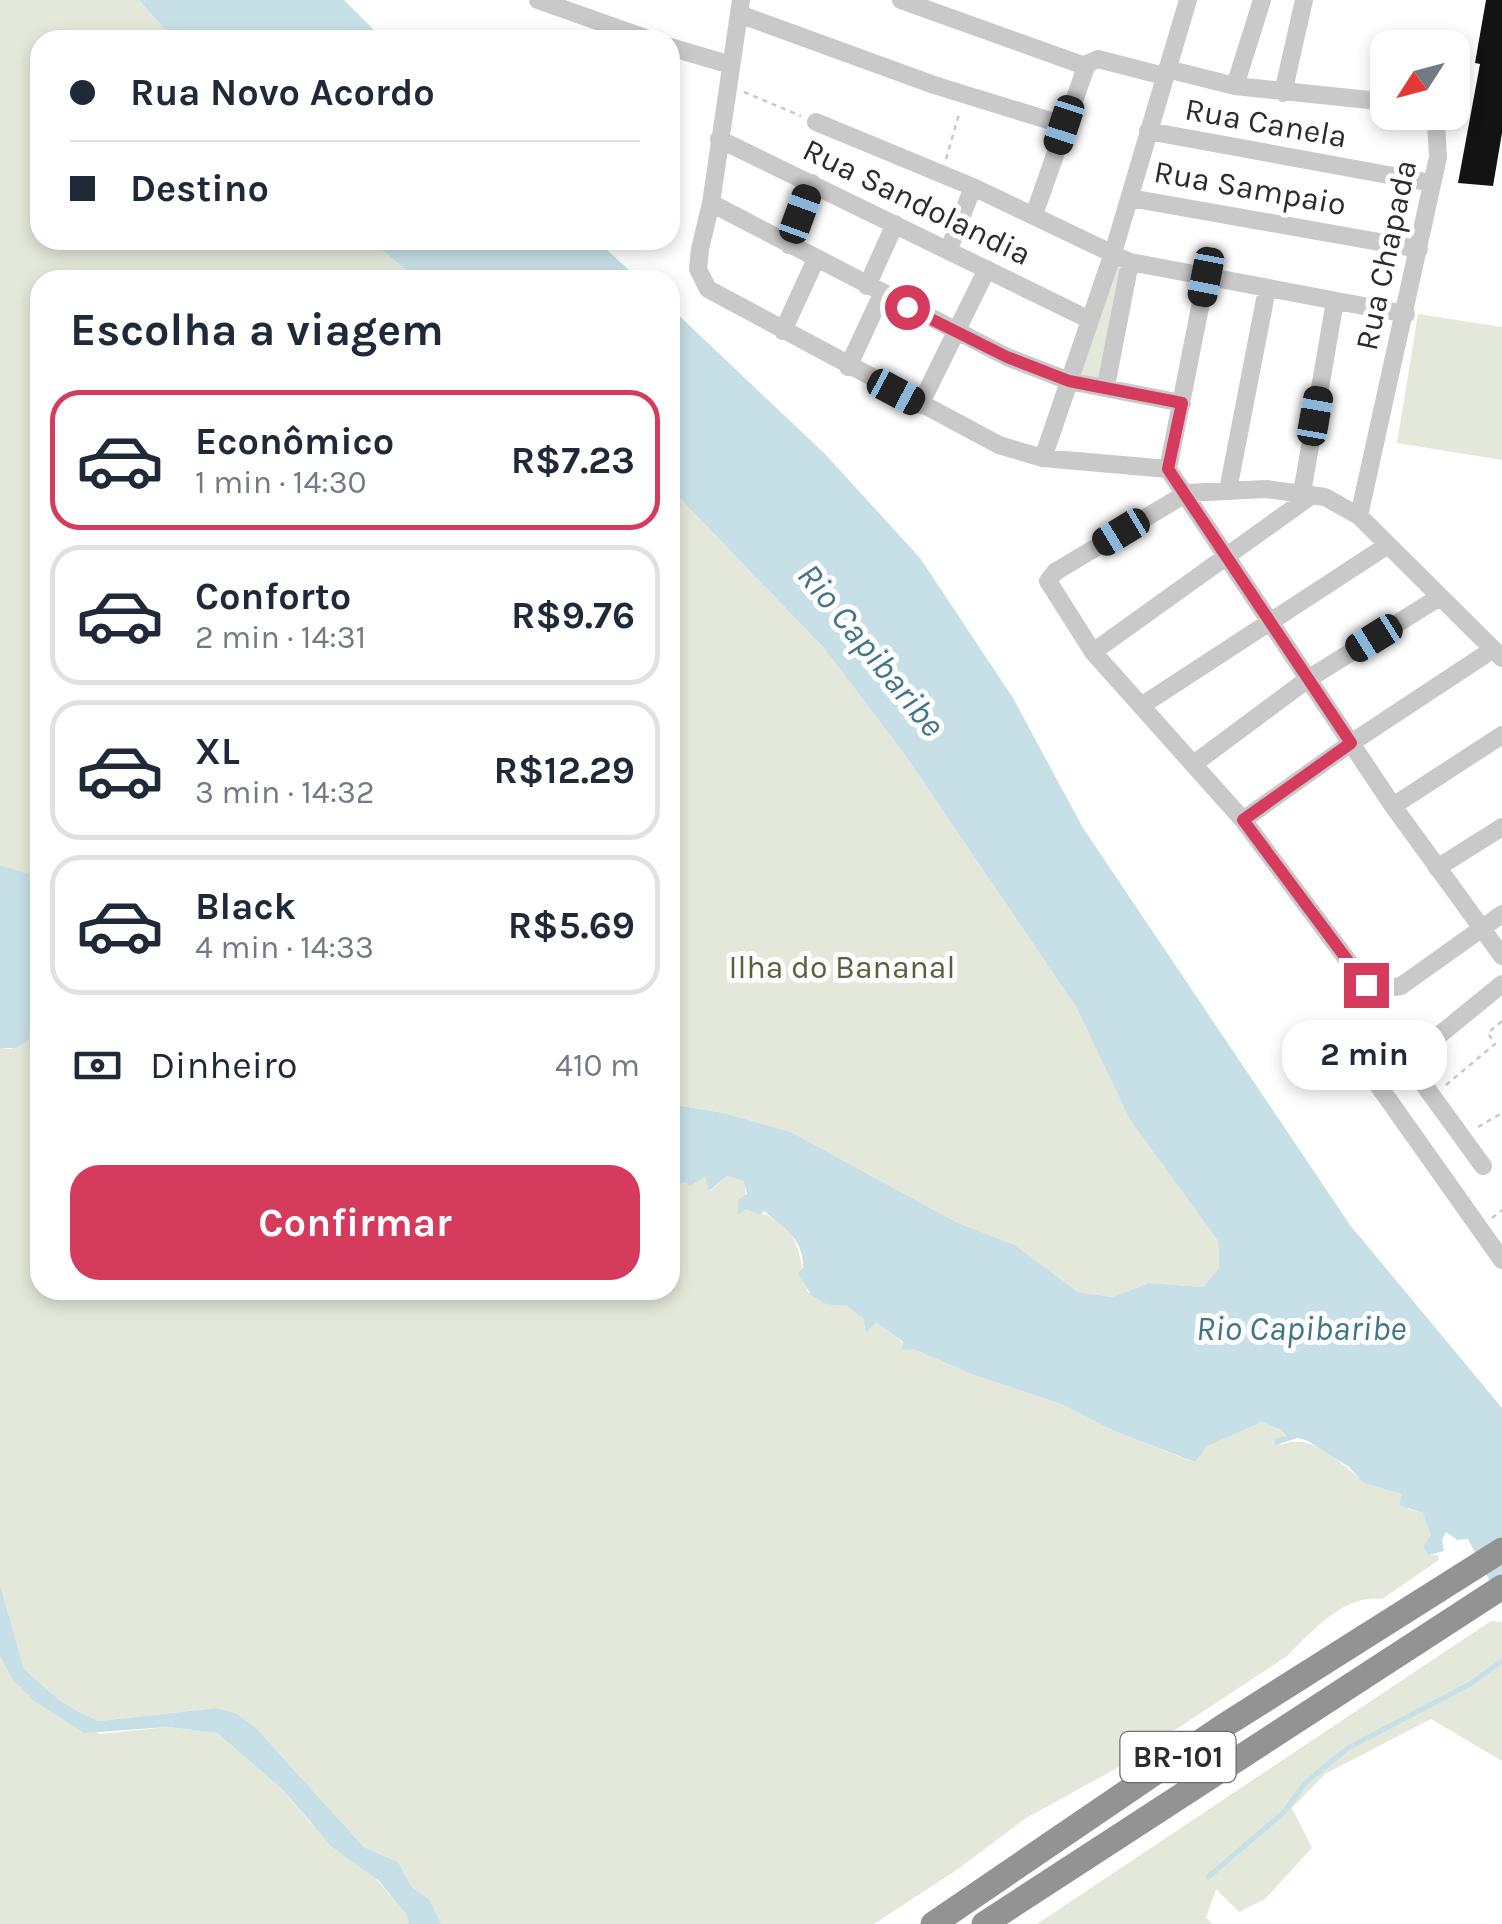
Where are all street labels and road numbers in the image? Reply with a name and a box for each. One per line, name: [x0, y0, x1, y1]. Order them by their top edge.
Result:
street label: Rua Canela: [1182, 91, 1350, 155]
street label: Rua Sandolandia: [797, 131, 1037, 273]
street label: Rua Sampaio: [1151, 153, 1349, 223]
street label: Rua Chapada: [1348, 156, 1424, 354]
road number: BR-101: [1120, 1732, 1236, 1782]

